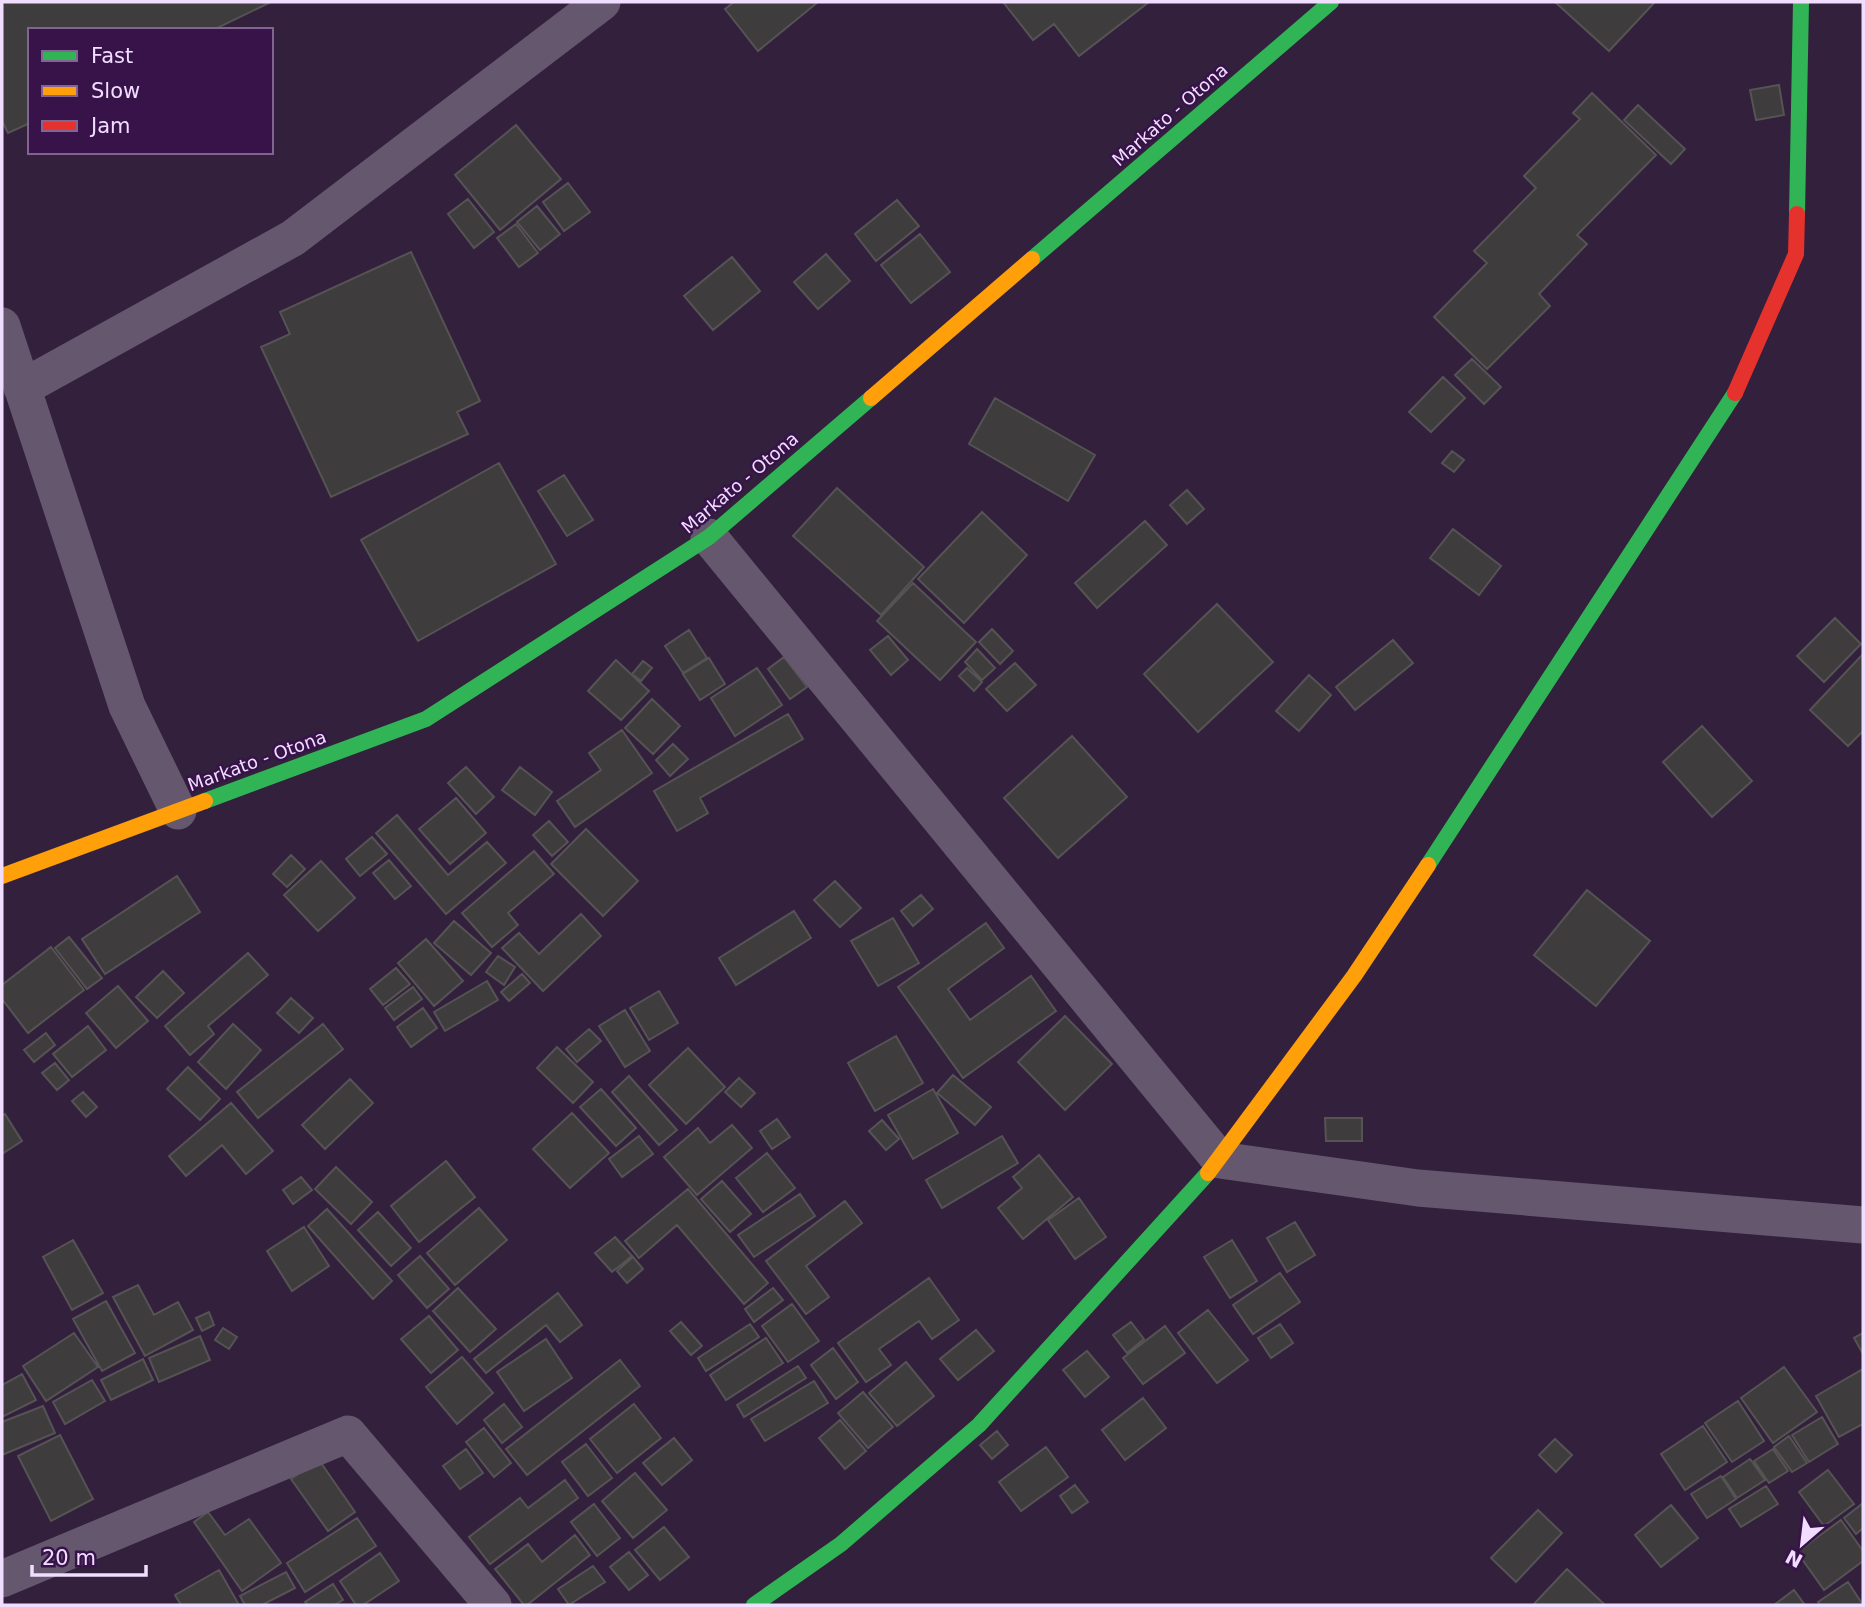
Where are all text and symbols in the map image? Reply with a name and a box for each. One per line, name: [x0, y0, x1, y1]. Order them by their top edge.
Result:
legend: [28, 28, 273, 154]
text: Fast: [91, 44, 133, 68]
street label: Markato - Otona: [1108, 59, 1232, 170]
text: Slow: [91, 79, 140, 103]
text: Jam: [89, 114, 131, 138]
street label: Markato - Otona: [677, 428, 802, 538]
street label: Markato - Otona: [185, 726, 329, 795]
north arrow: [1767, 1509, 1837, 1579]
scale bar: [32, 1534, 145, 1578]
text: 20 m: [42, 1546, 96, 1570]
text: N: [1782, 1546, 1806, 1572]

